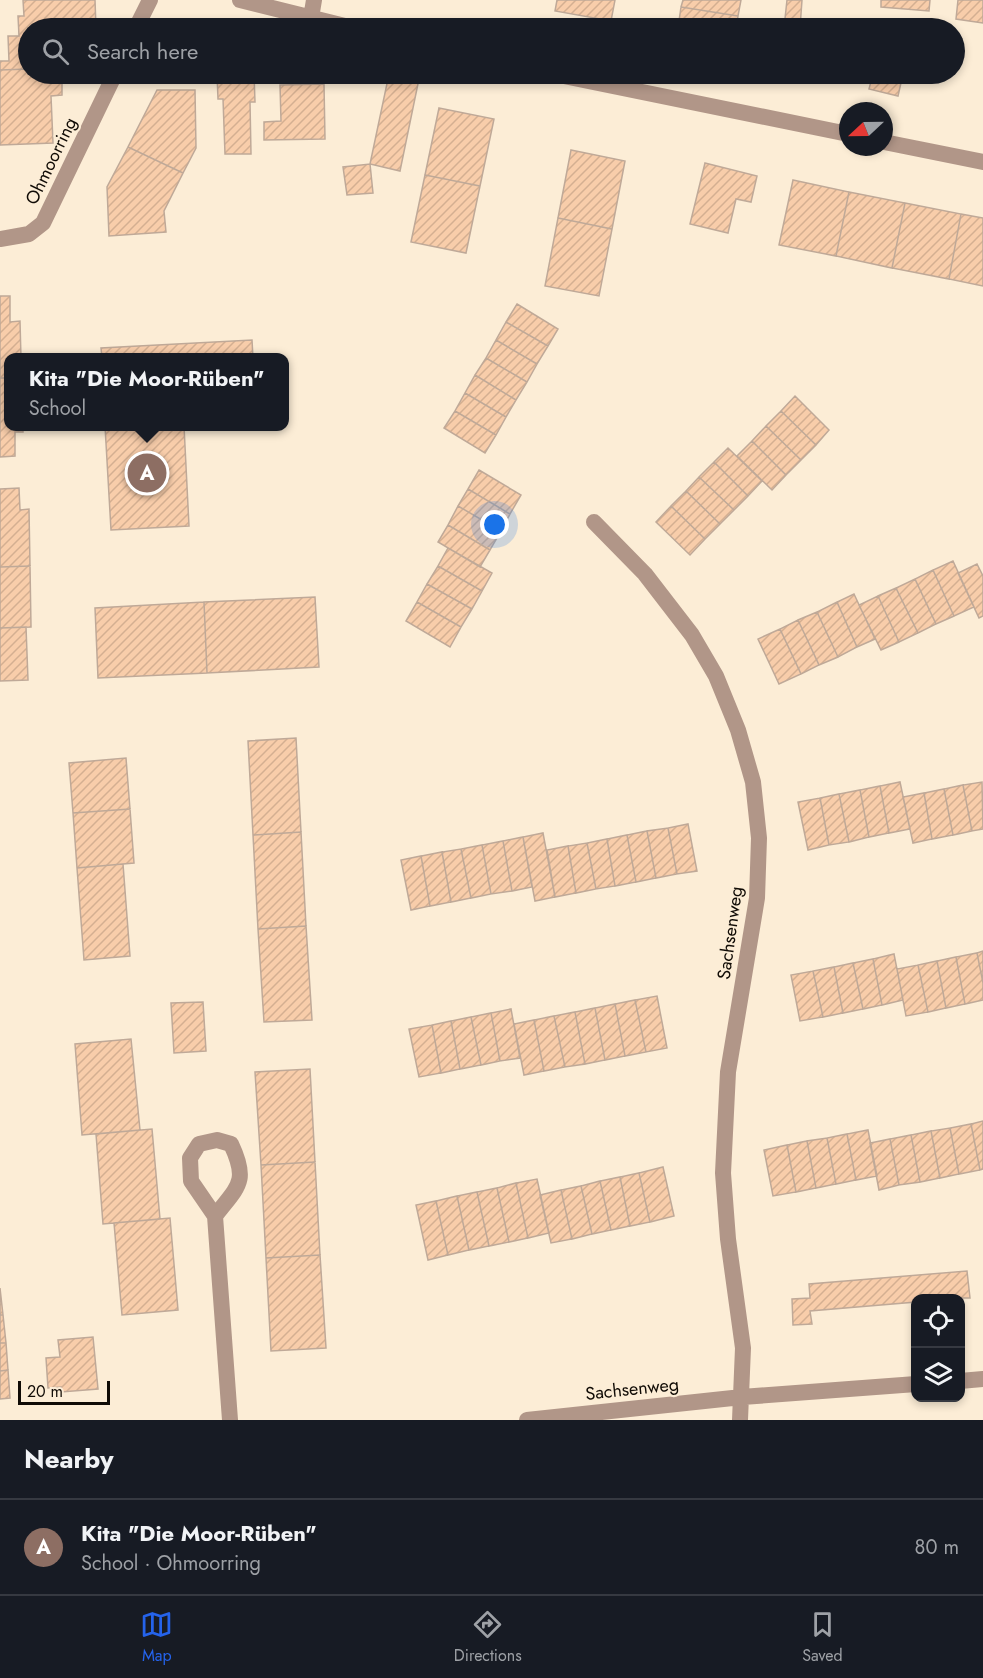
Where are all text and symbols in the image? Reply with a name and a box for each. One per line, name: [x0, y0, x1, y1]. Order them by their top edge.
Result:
search box: [18, 18, 965, 84]
icon: search: [39, 35, 72, 68]
text: Search here: [87, 35, 198, 67]
north arrow: [839, 102, 893, 156]
street label: Ohmoorring: [19, 113, 83, 209]
popup: [4, 353, 289, 431]
text: Kita "Die Moor-Rüben": [29, 362, 264, 394]
text: School: [29, 394, 86, 423]
pin: A: [128, 450, 166, 496]
your location: [480, 510, 509, 539]
street label: Sachsenweg: [711, 885, 749, 981]
map controls: [911, 1294, 965, 1402]
button: locate: [911, 1294, 965, 1348]
button: layers: [911, 1348, 965, 1402]
street label: Sachsenweg: [584, 1371, 680, 1407]
scale bar: [18, 1378, 110, 1406]
text: 20 m: [27, 1380, 63, 1403]
text: Nearby: [24, 1440, 113, 1478]
text: Kita "Die Moor-Rüben": [81, 1517, 317, 1549]
text: A: [36, 1533, 51, 1562]
text: 80 m: [914, 1533, 959, 1562]
text: School · Ohmoorring: [81, 1549, 261, 1578]
tab: Map: [140, 1608, 173, 1667]
tab: Directions: [454, 1608, 522, 1667]
tab: Saved: [802, 1608, 843, 1667]

